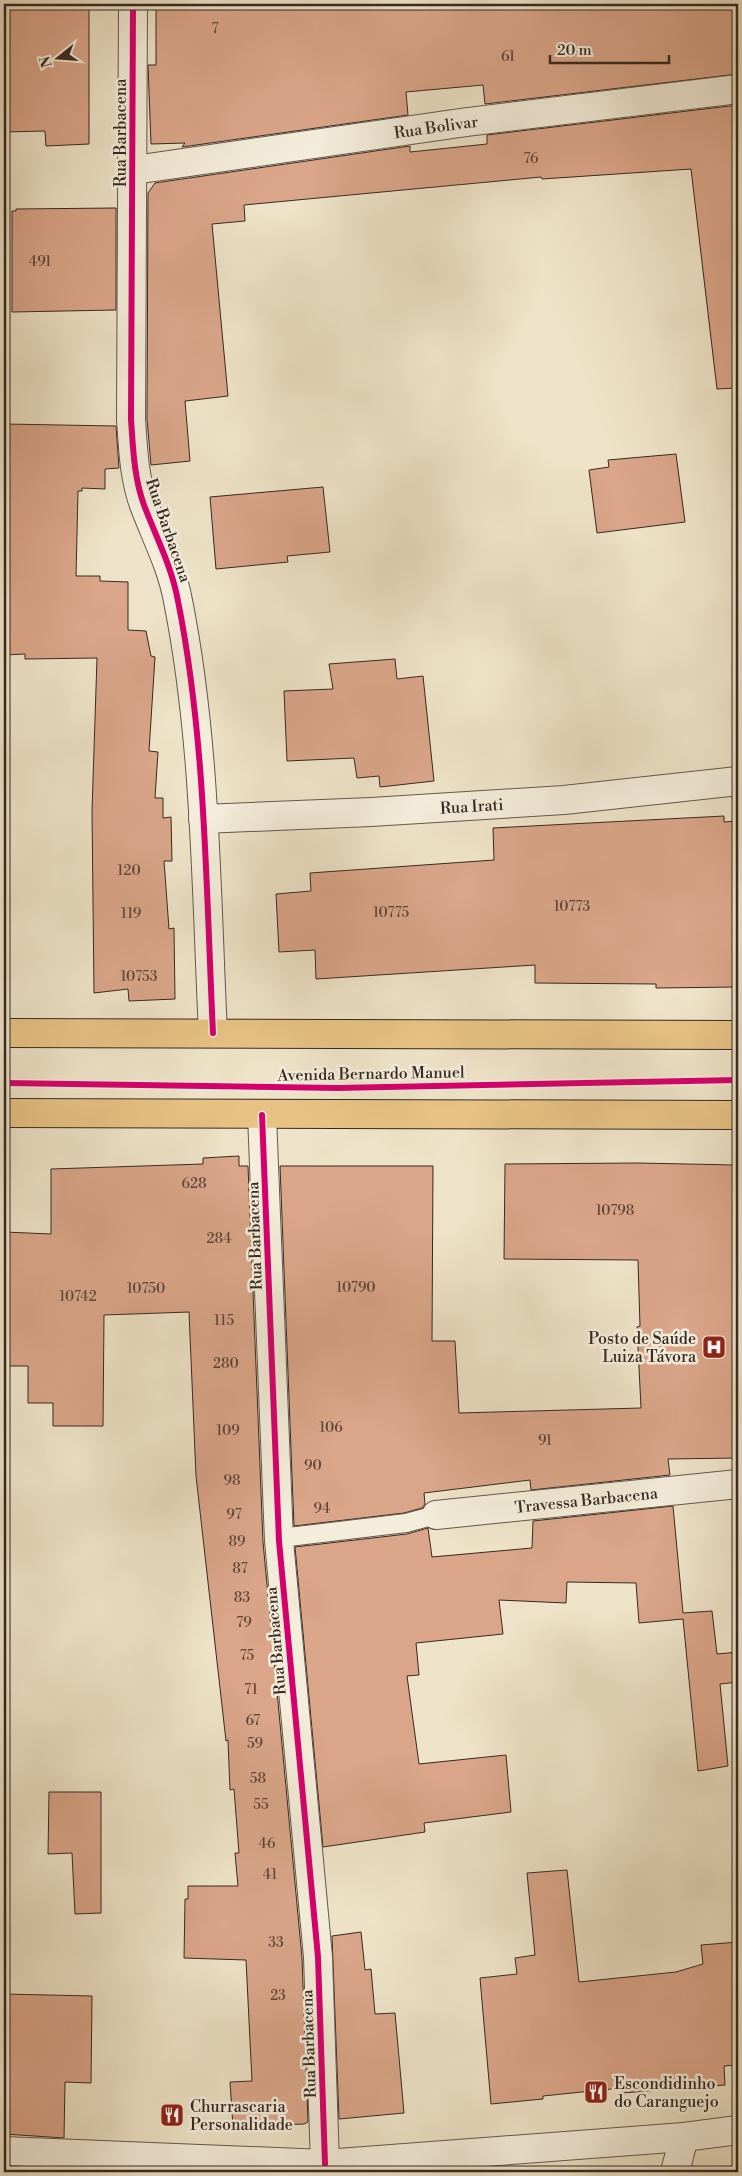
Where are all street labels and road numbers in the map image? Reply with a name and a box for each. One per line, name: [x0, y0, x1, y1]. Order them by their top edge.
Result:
street label: Rua Barbacena: [111, 78, 131, 187]
street label: Rua Bolivar: [393, 112, 479, 143]
street label: Rua Barbacena: [141, 476, 195, 586]
street label: Rua Irati: [439, 795, 504, 819]
street label: Avenida Bernardo Manuel: [276, 1062, 465, 1086]
street label: Rua Barbacena: [243, 1180, 267, 1291]
street label: Travessa Barbacena: [514, 1483, 660, 1518]
street label: Rua Barbacena: [261, 1585, 291, 1696]
street label: Rua Barbacena: [297, 1988, 321, 2099]

